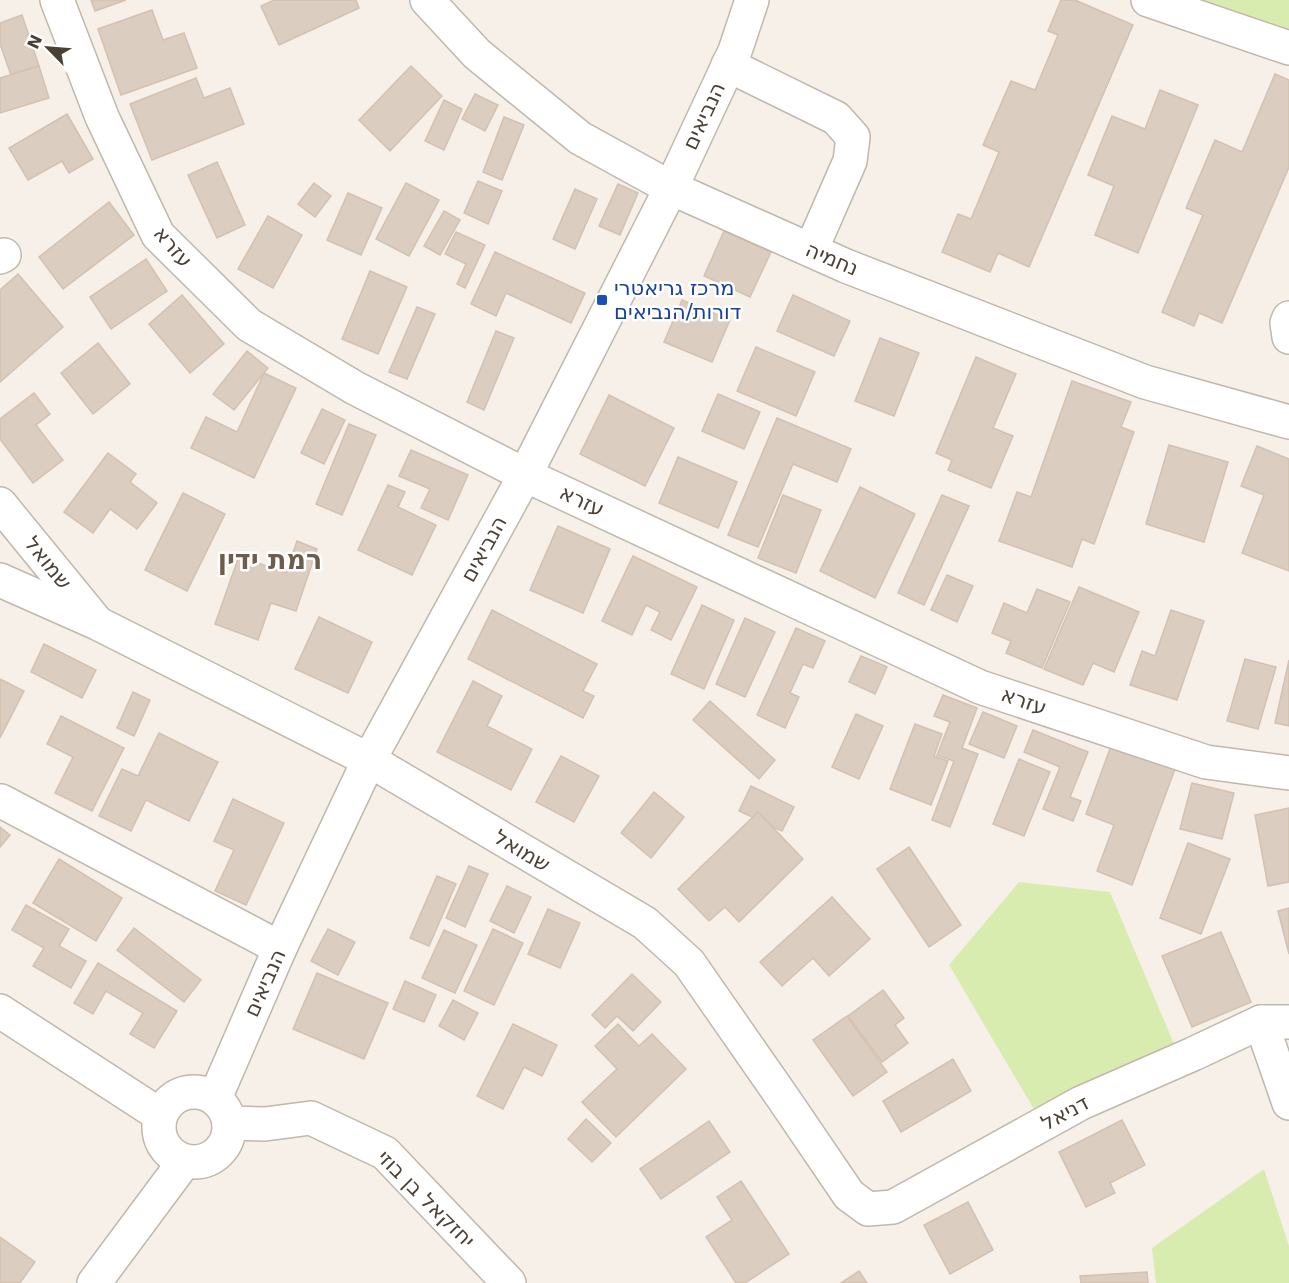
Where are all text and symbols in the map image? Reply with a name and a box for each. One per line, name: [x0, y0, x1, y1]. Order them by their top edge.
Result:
north arrow: [18, 18, 78, 78]
text: N: [23, 32, 46, 52]
street label: הנביאים: [678, 78, 730, 154]
street label: עזרא: [149, 222, 197, 272]
street label: נחמיה: [802, 237, 862, 281]
place label: מרכז גריאטרי דורות/הנביאים: [614, 276, 741, 324]
marker: מרכז גריאטרי דורות/הנביאים: [595, 293, 609, 307]
street label: עזרא: [556, 480, 608, 522]
street label: הנביאים: [456, 512, 512, 586]
street label: שמואל: [20, 532, 76, 594]
district label: רמת ידין: [218, 544, 322, 575]
street label: עזרא: [998, 682, 1050, 720]
street label: שמואל: [490, 825, 554, 877]
street label: הנביאים: [239, 945, 291, 1021]
street label: דניאל: [1037, 1091, 1093, 1135]
street label: יחזקאל בן בוזי: [372, 1145, 480, 1253]

